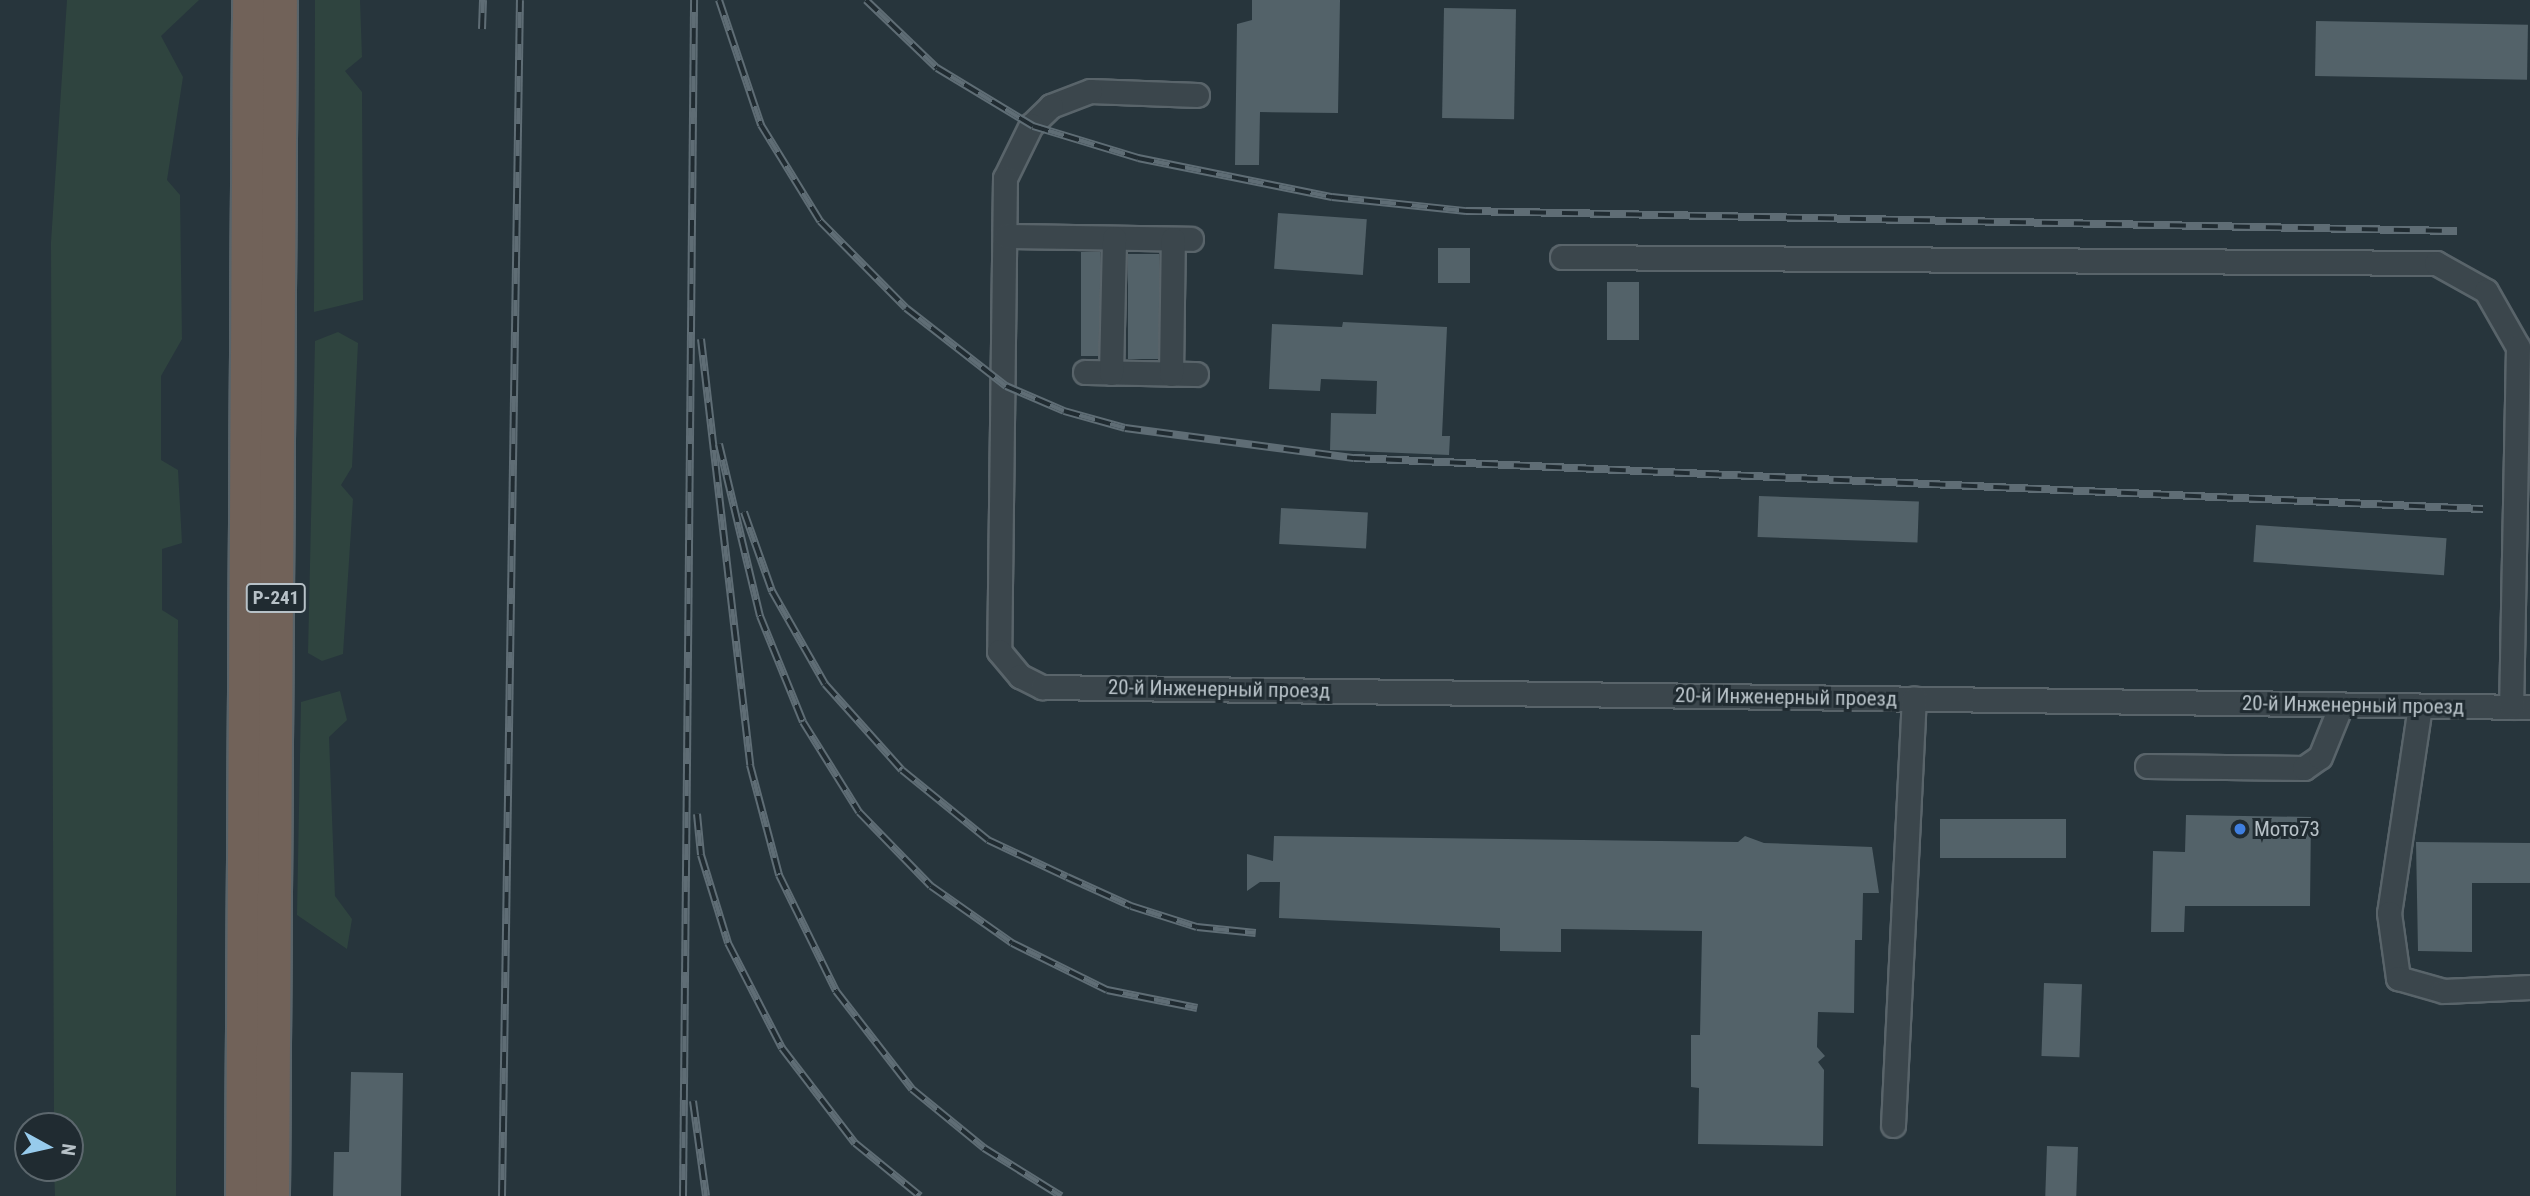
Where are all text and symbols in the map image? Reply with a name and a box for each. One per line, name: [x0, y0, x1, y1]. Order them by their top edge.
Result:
road number: Р-241: [244, 582, 308, 614]
street label: 20-й Инженерный проезд: [1108, 674, 1330, 704]
street label: 20-й Инженерный проезд: [1675, 682, 1897, 712]
street label: 20-й Инженерный проезд: [2242, 690, 2464, 720]
place label: Мото73: [2254, 816, 2320, 842]
marker: Мото73: [2232, 821, 2248, 837]
north arrow: [14, 1112, 84, 1182]
text: N: [56, 1142, 81, 1157]

